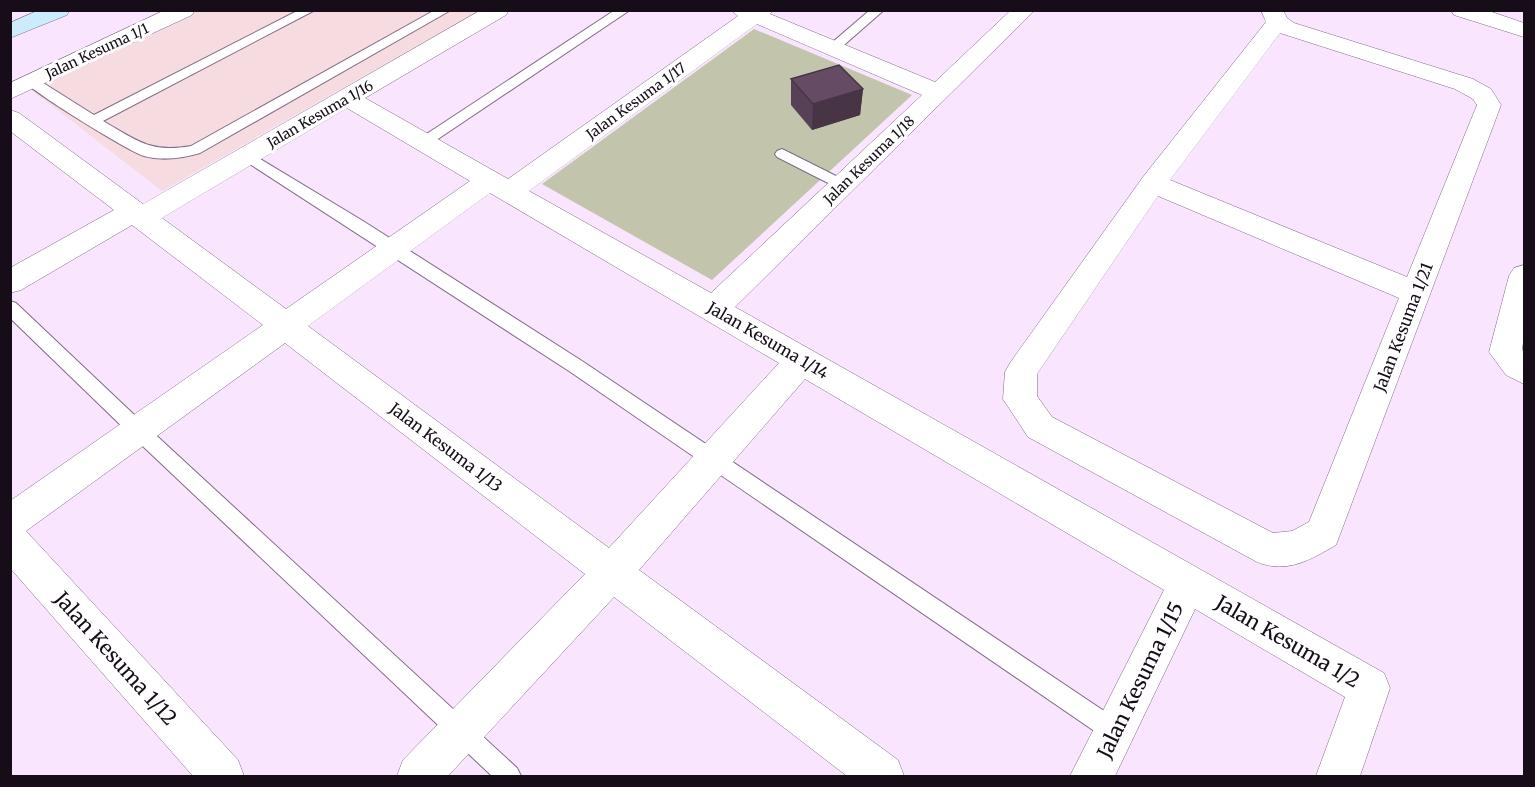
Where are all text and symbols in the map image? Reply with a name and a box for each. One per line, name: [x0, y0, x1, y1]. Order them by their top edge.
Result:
street label: Jalan Kesuma 1/1: [42, 19, 151, 83]
street label: Jalan Kesuma 1/17: [582, 59, 689, 144]
street label: Jalan Kesuma 1/16: [263, 76, 376, 152]
street label: Jalan Kesuma 1/18: [819, 112, 918, 209]
street label: Jalan Kesuma 1/21: [1369, 260, 1437, 395]
street label: Jalan Kesuma 1/14: [703, 297, 832, 383]
street label: Jalan Kesuma 1/13: [385, 397, 506, 496]
street label: Jalan Kesuma 1/12: [49, 585, 183, 730]
street label: Jalan Kesuma 1/2: [1210, 589, 1365, 692]
street label: Jalan Kesuma 1/15: [1091, 598, 1189, 763]

